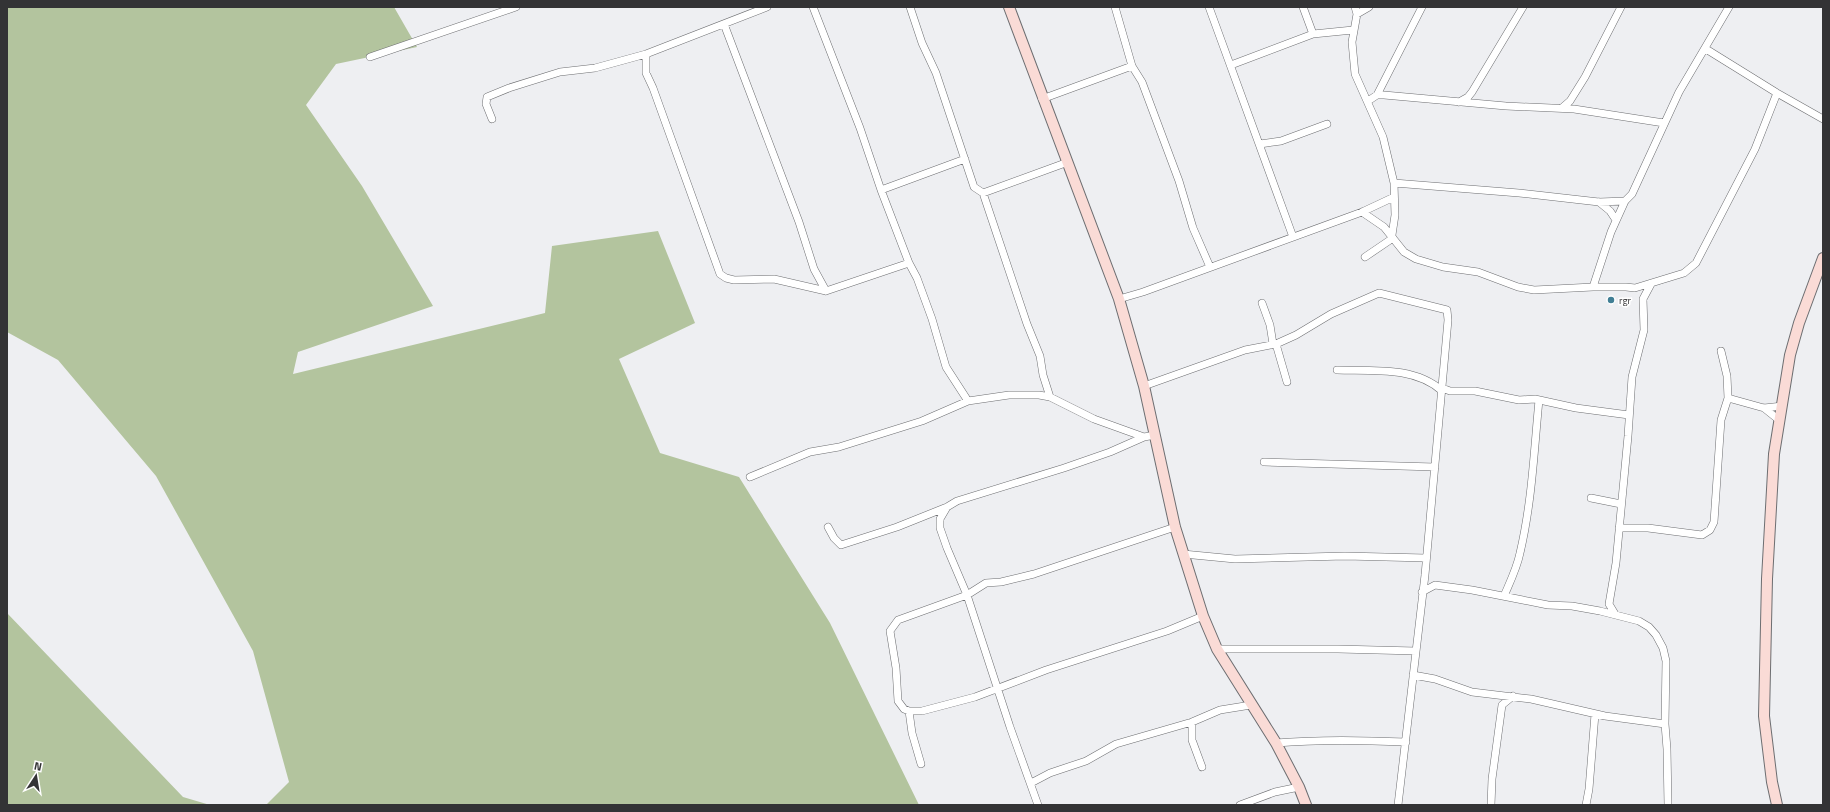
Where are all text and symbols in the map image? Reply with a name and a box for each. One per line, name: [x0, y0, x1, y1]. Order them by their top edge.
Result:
place label: rgr: [1619, 293, 1632, 308]
marker: rgr: [1606, 295, 1616, 305]
north arrow: [16, 756, 56, 796]
text: N: [33, 758, 43, 775]

